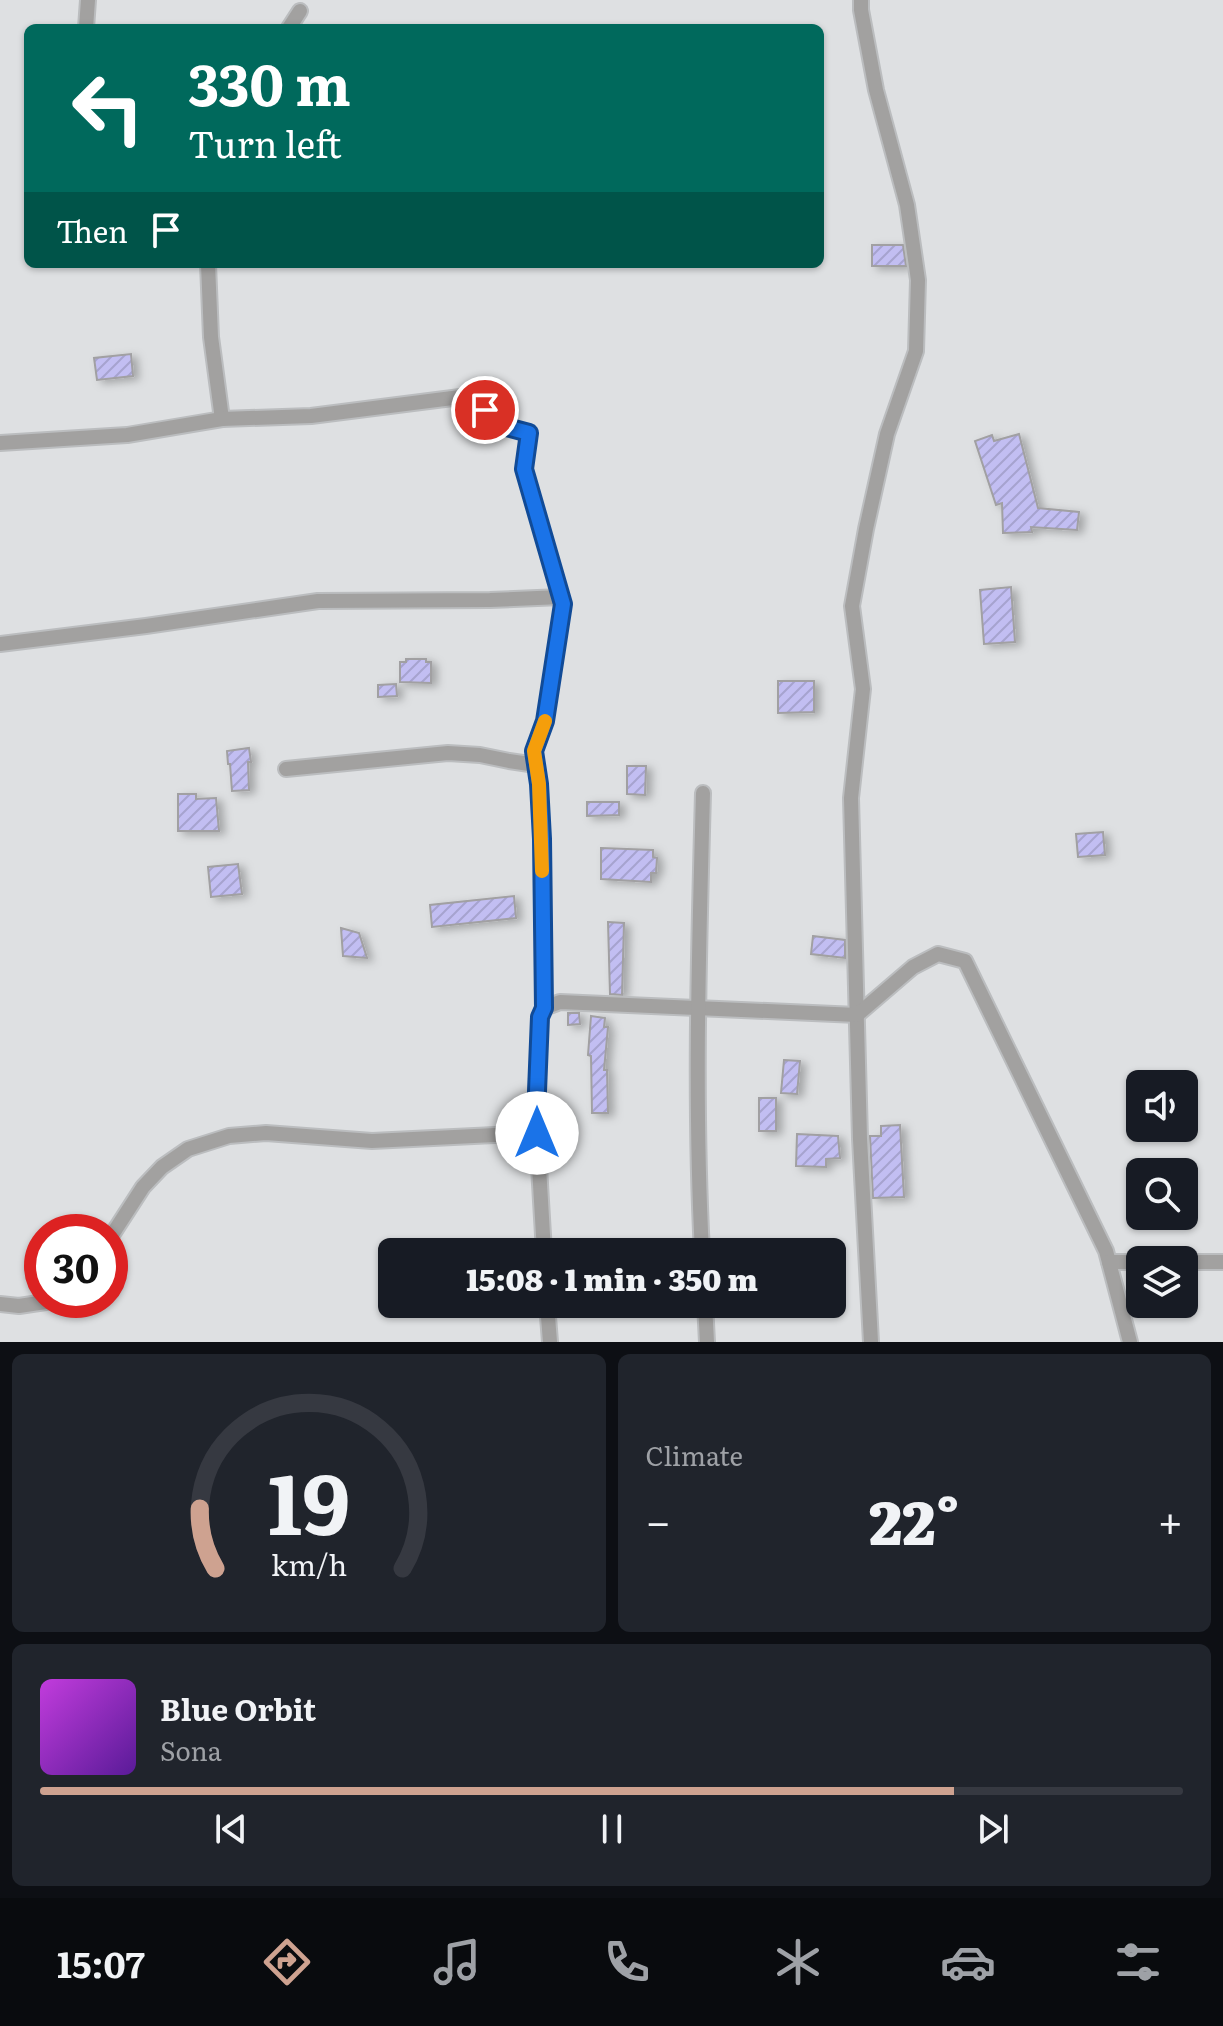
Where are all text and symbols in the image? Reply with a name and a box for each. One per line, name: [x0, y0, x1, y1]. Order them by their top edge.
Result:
text: 330 m: [188, 40, 351, 123]
icon: left: [56, 56, 160, 160]
text: Turn left: [188, 116, 342, 169]
text: Then: [56, 208, 128, 252]
icon: arrive: [144, 208, 188, 252]
pin: [451, 376, 519, 444]
icon: arrive: [463, 388, 507, 432]
map controls: [1126, 1070, 1198, 1318]
button: sound: [1126, 1070, 1198, 1142]
position arrow: [495, 1091, 579, 1175]
button: search: [1126, 1158, 1198, 1230]
speed limit sign: 30: [24, 1214, 128, 1318]
button: layers: [1126, 1246, 1198, 1318]
text: 15:08 · 1 min · 350 m: [466, 1256, 758, 1300]
text: Climate: [646, 1435, 743, 1474]
text: 19: [268, 1437, 350, 1561]
text: 22°: [869, 1474, 959, 1563]
text: −: [646, 1486, 671, 1552]
text: +: [1157, 1486, 1183, 1552]
text: km/h: [271, 1542, 347, 1585]
text: Blue Orbit: [160, 1686, 316, 1730]
text: Sona: [160, 1730, 222, 1769]
icon: previous: [209, 1807, 253, 1851]
icon: pause: [590, 1807, 634, 1851]
icon: next: [971, 1807, 1015, 1851]
icon: directions: [259, 1934, 315, 1990]
icon: music: [429, 1934, 485, 1990]
icon: phone: [599, 1934, 655, 1990]
icon: climate: [770, 1934, 826, 1990]
icon: car: [940, 1934, 996, 1990]
icon: filters: [1110, 1934, 1166, 1990]
text: 15:07: [57, 1936, 145, 1989]

